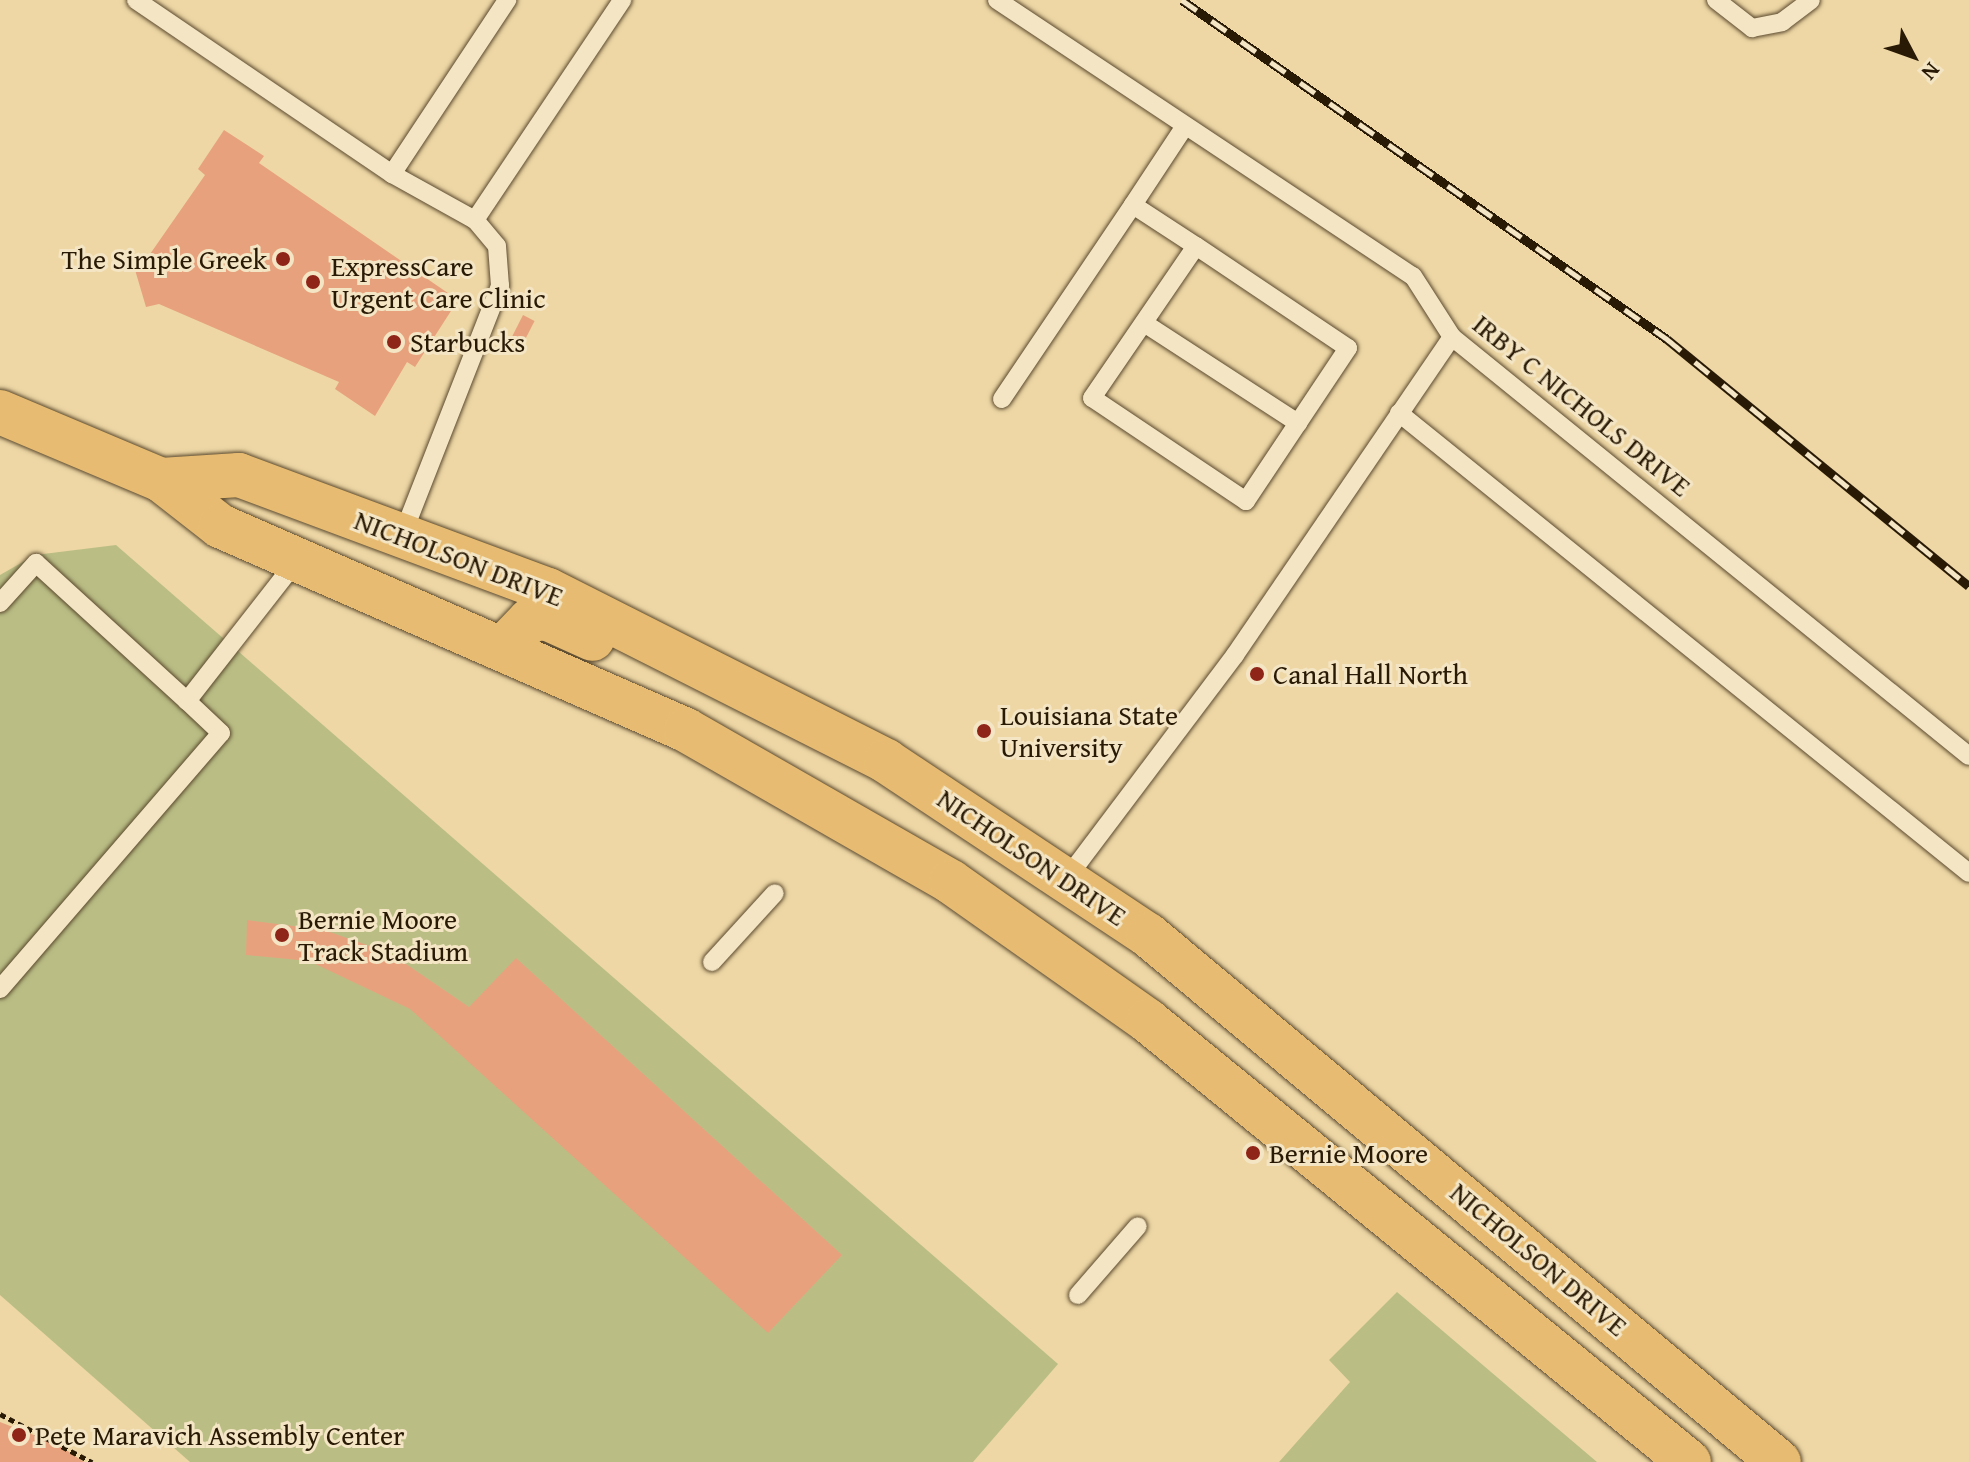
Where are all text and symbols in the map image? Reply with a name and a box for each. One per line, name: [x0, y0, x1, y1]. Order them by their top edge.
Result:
north arrow: [1873, 16, 1953, 96]
text: N: [1914, 56, 1948, 88]
place label: The Simple Greek: [61, 242, 267, 276]
place label: ExpressCare Urgent Care Clinic: [331, 249, 546, 315]
marker: The Simple Greek: [274, 250, 292, 268]
marker: ExpressCare Urgent Care Clinic: [302, 271, 324, 293]
street label: IRBY C NICHOLS DRIVE: [1466, 307, 1698, 503]
place label: Starbucks: [410, 325, 525, 359]
marker: Starbucks: [385, 333, 403, 351]
street label: NICHOLSON DRIVE: [350, 503, 568, 613]
place label: Canal Hall North: [1273, 657, 1468, 691]
marker: Canal Hall North: [1248, 665, 1266, 683]
place label: Louisiana State University: [1000, 698, 1178, 764]
marker: Louisiana State University: [975, 722, 993, 740]
street label: NICHOLSON DRIVE: [931, 781, 1133, 933]
place label: Bernie Moore Track Stadium: [298, 902, 468, 968]
marker: Bernie Moore Track Stadium: [273, 926, 291, 944]
place label: Bernie Moore: [1269, 1136, 1428, 1170]
marker: Bernie Moore: [1244, 1144, 1262, 1162]
street label: NICHOLSON DRIVE: [1444, 1175, 1634, 1343]
place label: Pete Maravich Assembly Center: [35, 1418, 405, 1452]
marker: Pete Maravich Assembly Center: [10, 1426, 28, 1444]

